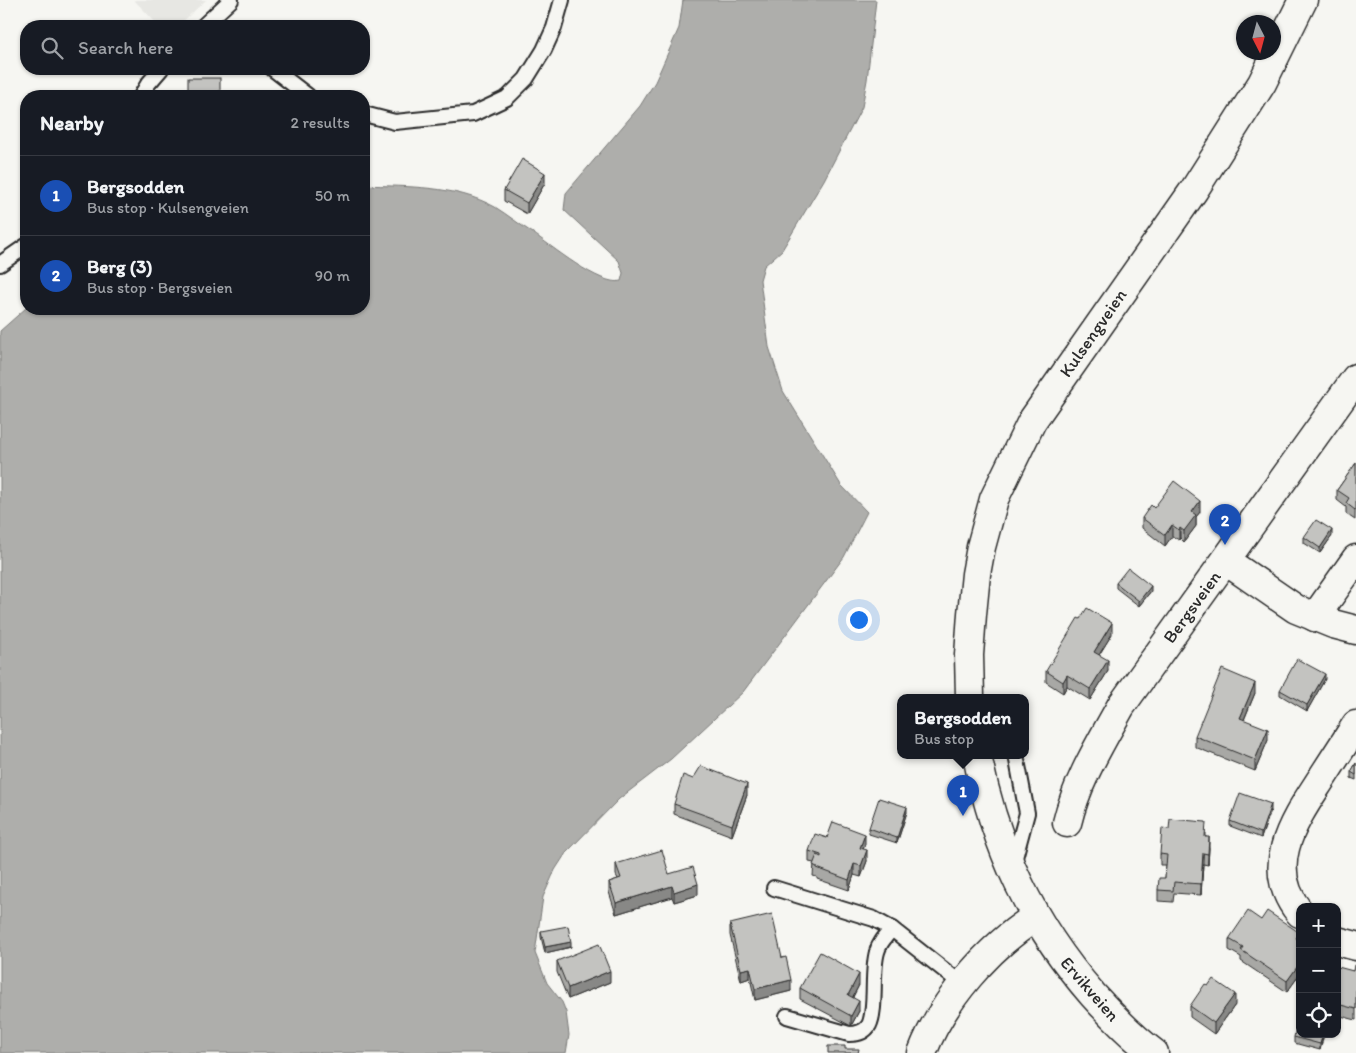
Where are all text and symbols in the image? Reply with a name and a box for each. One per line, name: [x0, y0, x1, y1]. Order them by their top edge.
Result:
north arrow: [1236, 15, 1281, 60]
search box: [20, 20, 370, 75]
icon: search: [38, 34, 66, 62]
text: Search here: [78, 36, 173, 59]
text: Nearby: [40, 110, 104, 135]
text: 2 results: [290, 113, 350, 132]
text: Bergsodden: [87, 175, 184, 198]
text: 1: [52, 186, 60, 205]
text: 50 m: [315, 186, 350, 205]
text: Bus stop · Kulsengveien: [87, 198, 249, 217]
text: Berg (3): [87, 255, 153, 278]
text: 2: [52, 266, 60, 285]
text: 90 m: [315, 266, 350, 285]
text: Bus stop · Bergsveien: [87, 278, 233, 297]
street label: Kulsengveien: [1055, 285, 1131, 381]
pin: 2: [1209, 504, 1241, 545]
street label: Bergsveien: [1158, 566, 1226, 648]
your location: [846, 607, 872, 633]
popup: [897, 694, 1029, 759]
text: Bergsodden: [914, 706, 1012, 729]
text: Bus stop: [914, 729, 974, 748]
pin: 1: [947, 775, 979, 816]
map controls: [1296, 903, 1341, 1038]
button: +: [1296, 903, 1341, 948]
button: −: [1296, 948, 1341, 993]
street label: Ervikveien: [1056, 952, 1124, 1026]
button: locate: [1296, 993, 1341, 1038]

